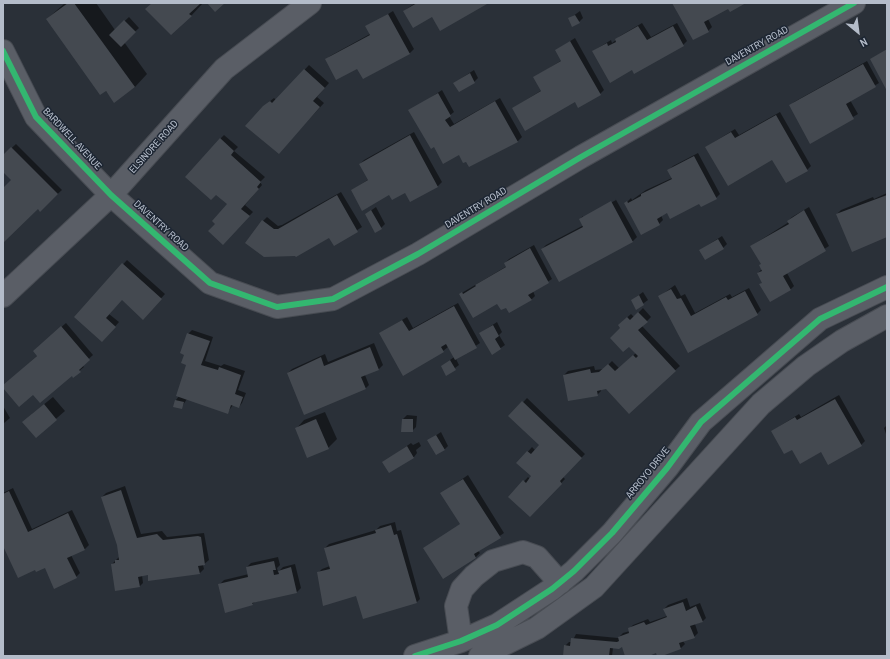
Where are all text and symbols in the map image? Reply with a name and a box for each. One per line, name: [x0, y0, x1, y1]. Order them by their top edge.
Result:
north arrow: [838, 12, 878, 52]
street label: DAVENTRY ROAD: [724, 24, 790, 68]
text: N: [858, 35, 870, 50]
street label: BARDWELL AVENUE: [40, 105, 104, 173]
street label: ELSINORE ROAD: [127, 118, 181, 176]
street label: DAVENTRY ROAD: [443, 185, 509, 231]
street label: DAVENTRY ROAD: [131, 198, 191, 254]
street label: ARROYO DRIVE: [624, 445, 672, 501]

